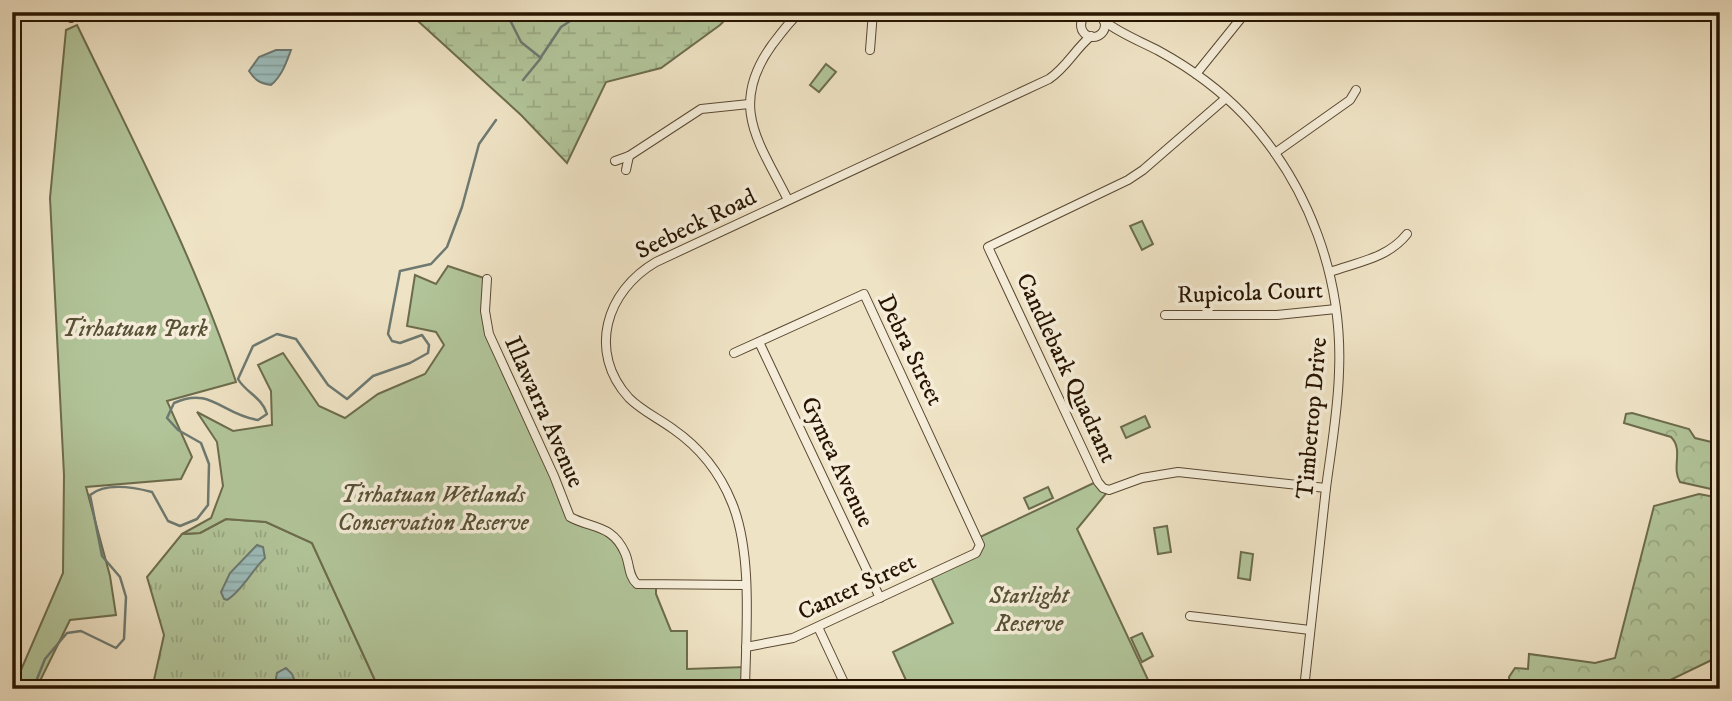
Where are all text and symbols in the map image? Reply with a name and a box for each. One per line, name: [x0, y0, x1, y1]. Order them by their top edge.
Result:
street label: Seebeck Road: [631, 182, 761, 266]
street label: Candlebark Quadrant: [1009, 268, 1123, 468]
street label: Rupicola Court: [1176, 275, 1324, 311]
street label: Debra Street: [870, 289, 950, 411]
park label: Tirhatuan Park: [62, 314, 208, 344]
street label: Illawarra Avenue: [497, 332, 591, 492]
street label: Timbertop Drive: [1290, 336, 1334, 500]
street label: Gymea Avenue: [794, 392, 880, 532]
park label: Tirhatuan Wetlands Conservation Reserve: [337, 480, 530, 538]
street label: Canter Street: [793, 546, 921, 627]
park label: Starlight Reserve: [988, 581, 1070, 639]

